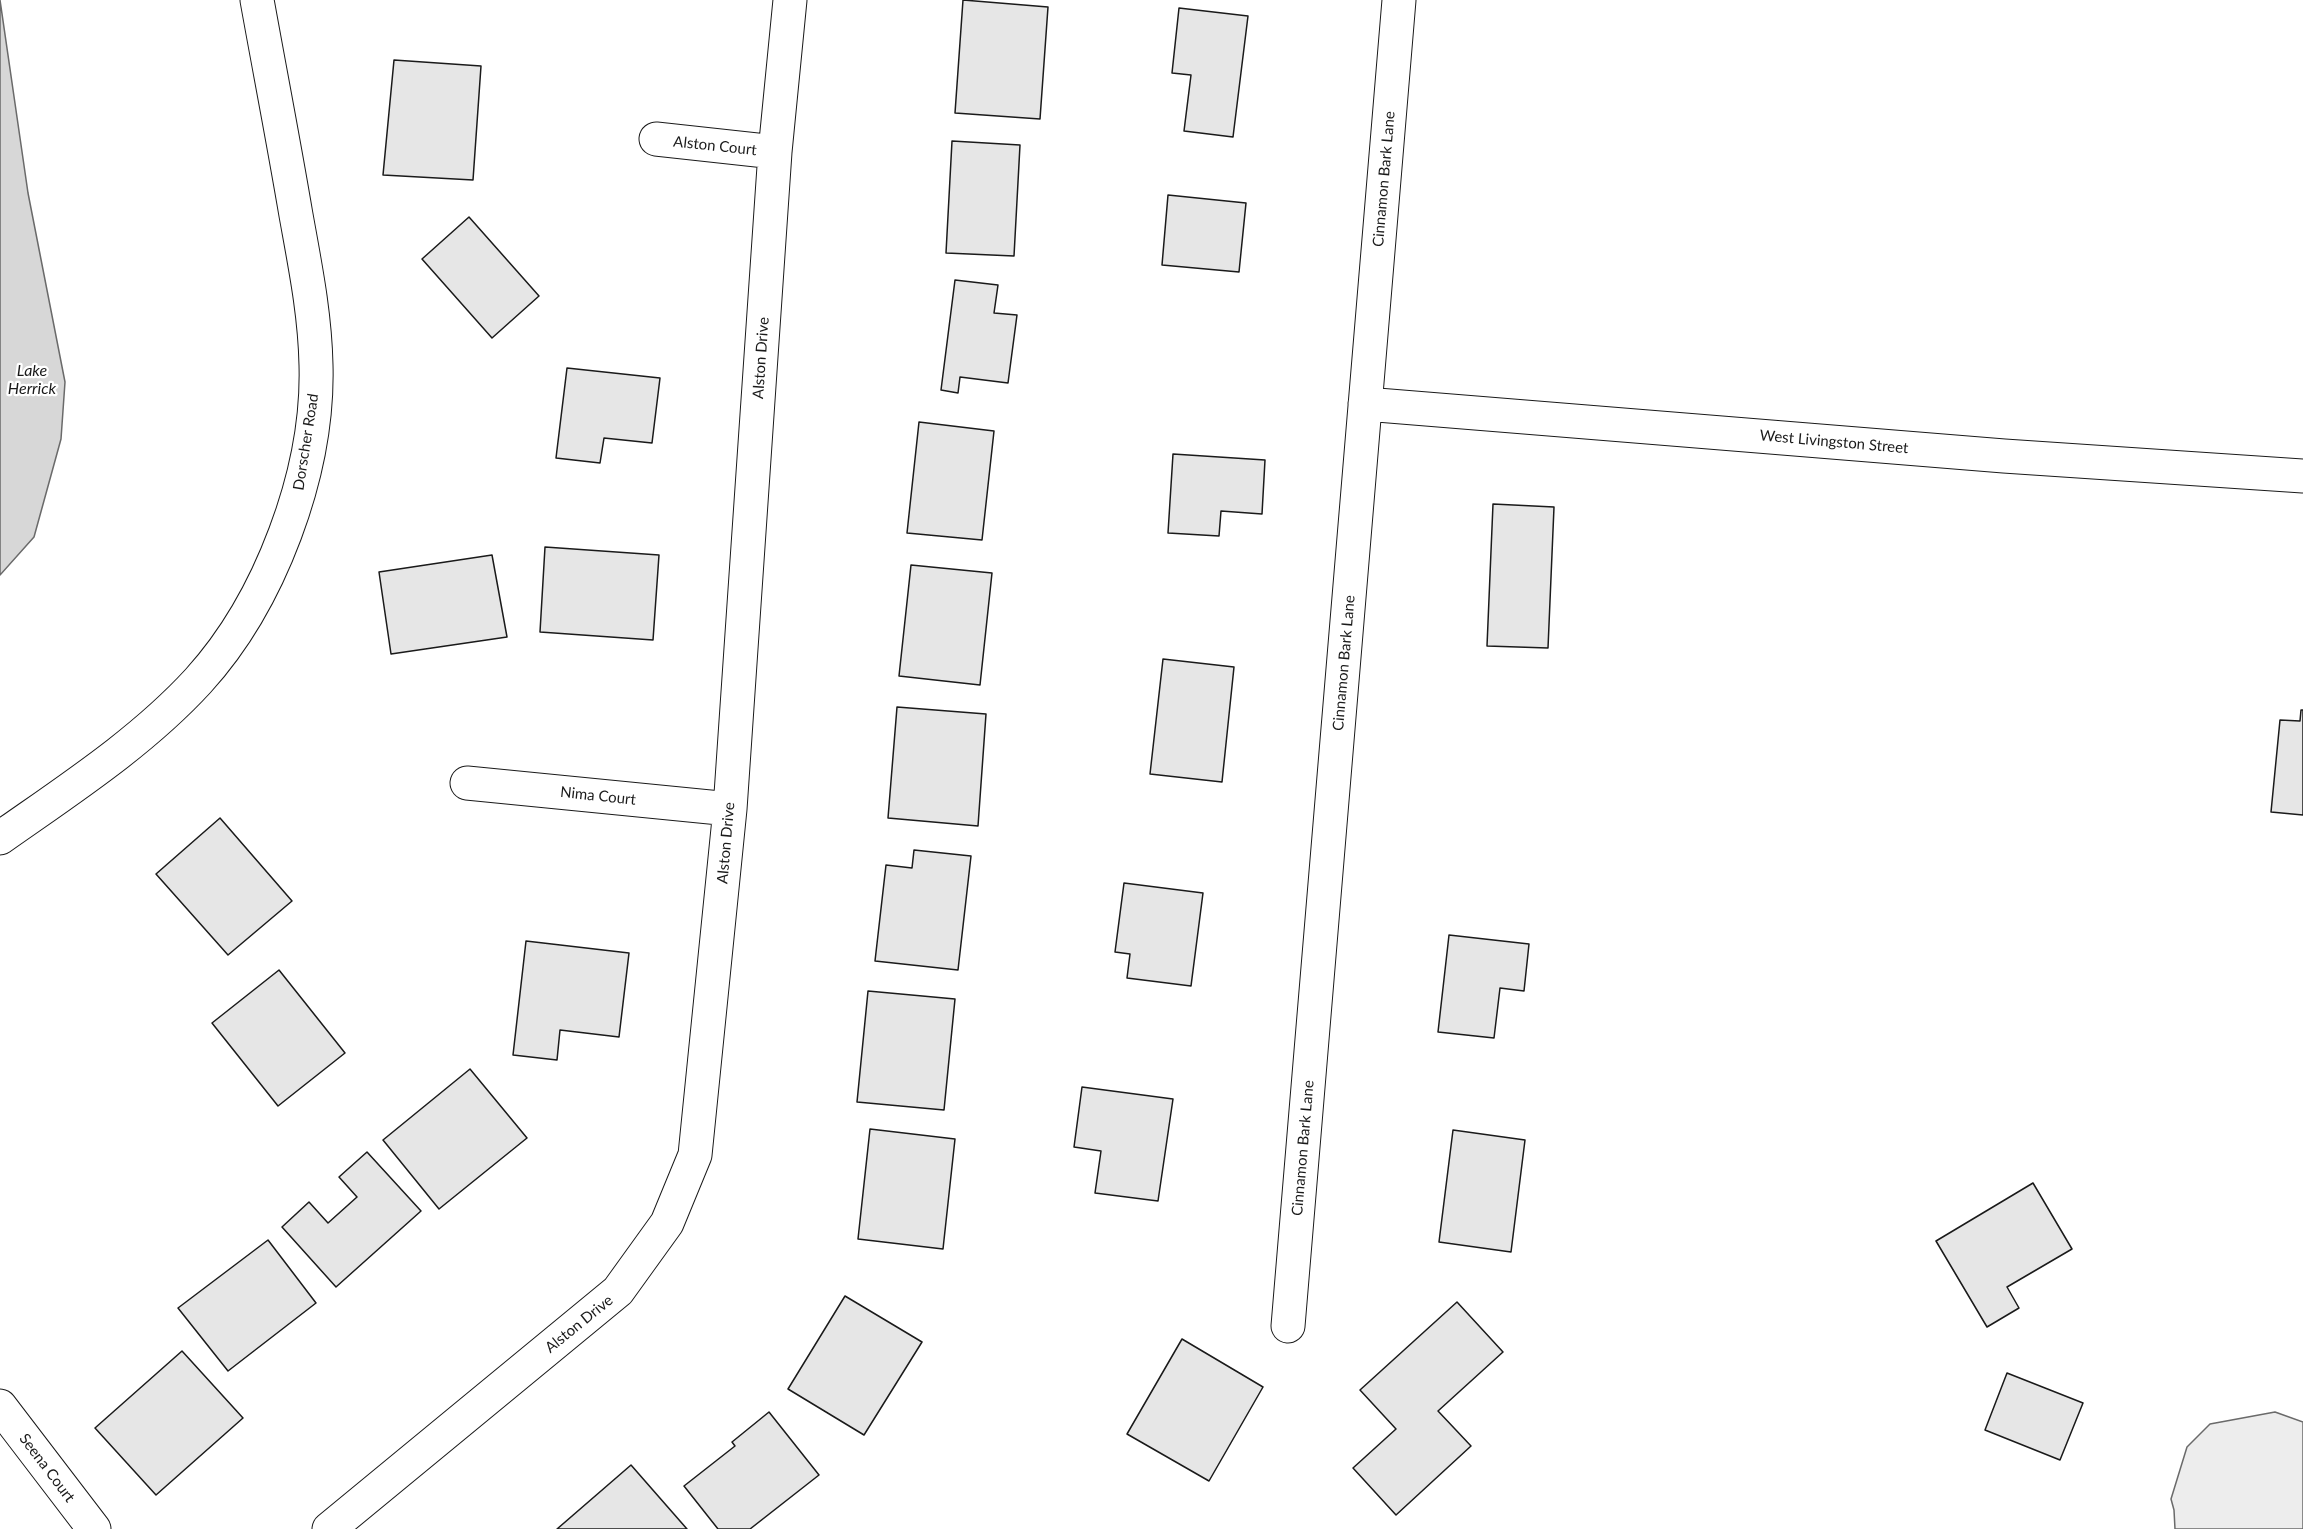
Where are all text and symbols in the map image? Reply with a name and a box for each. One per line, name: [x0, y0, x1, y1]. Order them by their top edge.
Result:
street label: Cinnamon Bark Lane: [1369, 110, 1399, 248]
street label: Alston Court: [672, 133, 758, 159]
street label: Alston Drive: [749, 316, 773, 400]
water label: Lake Herrick: [8, 361, 56, 399]
street label: Dorscher Road: [289, 392, 323, 492]
street label: West Livingston Street: [1759, 427, 1909, 457]
street label: Cinnamon Bark Lane: [1329, 594, 1359, 732]
street label: Nima Court: [559, 783, 637, 809]
street label: Alston Drive: [713, 801, 739, 885]
street label: Cinnamon Bark Lane: [1288, 1079, 1318, 1217]
street label: Alston Drive: [541, 1291, 617, 1357]
street label: Seena Court: [15, 1430, 79, 1506]

